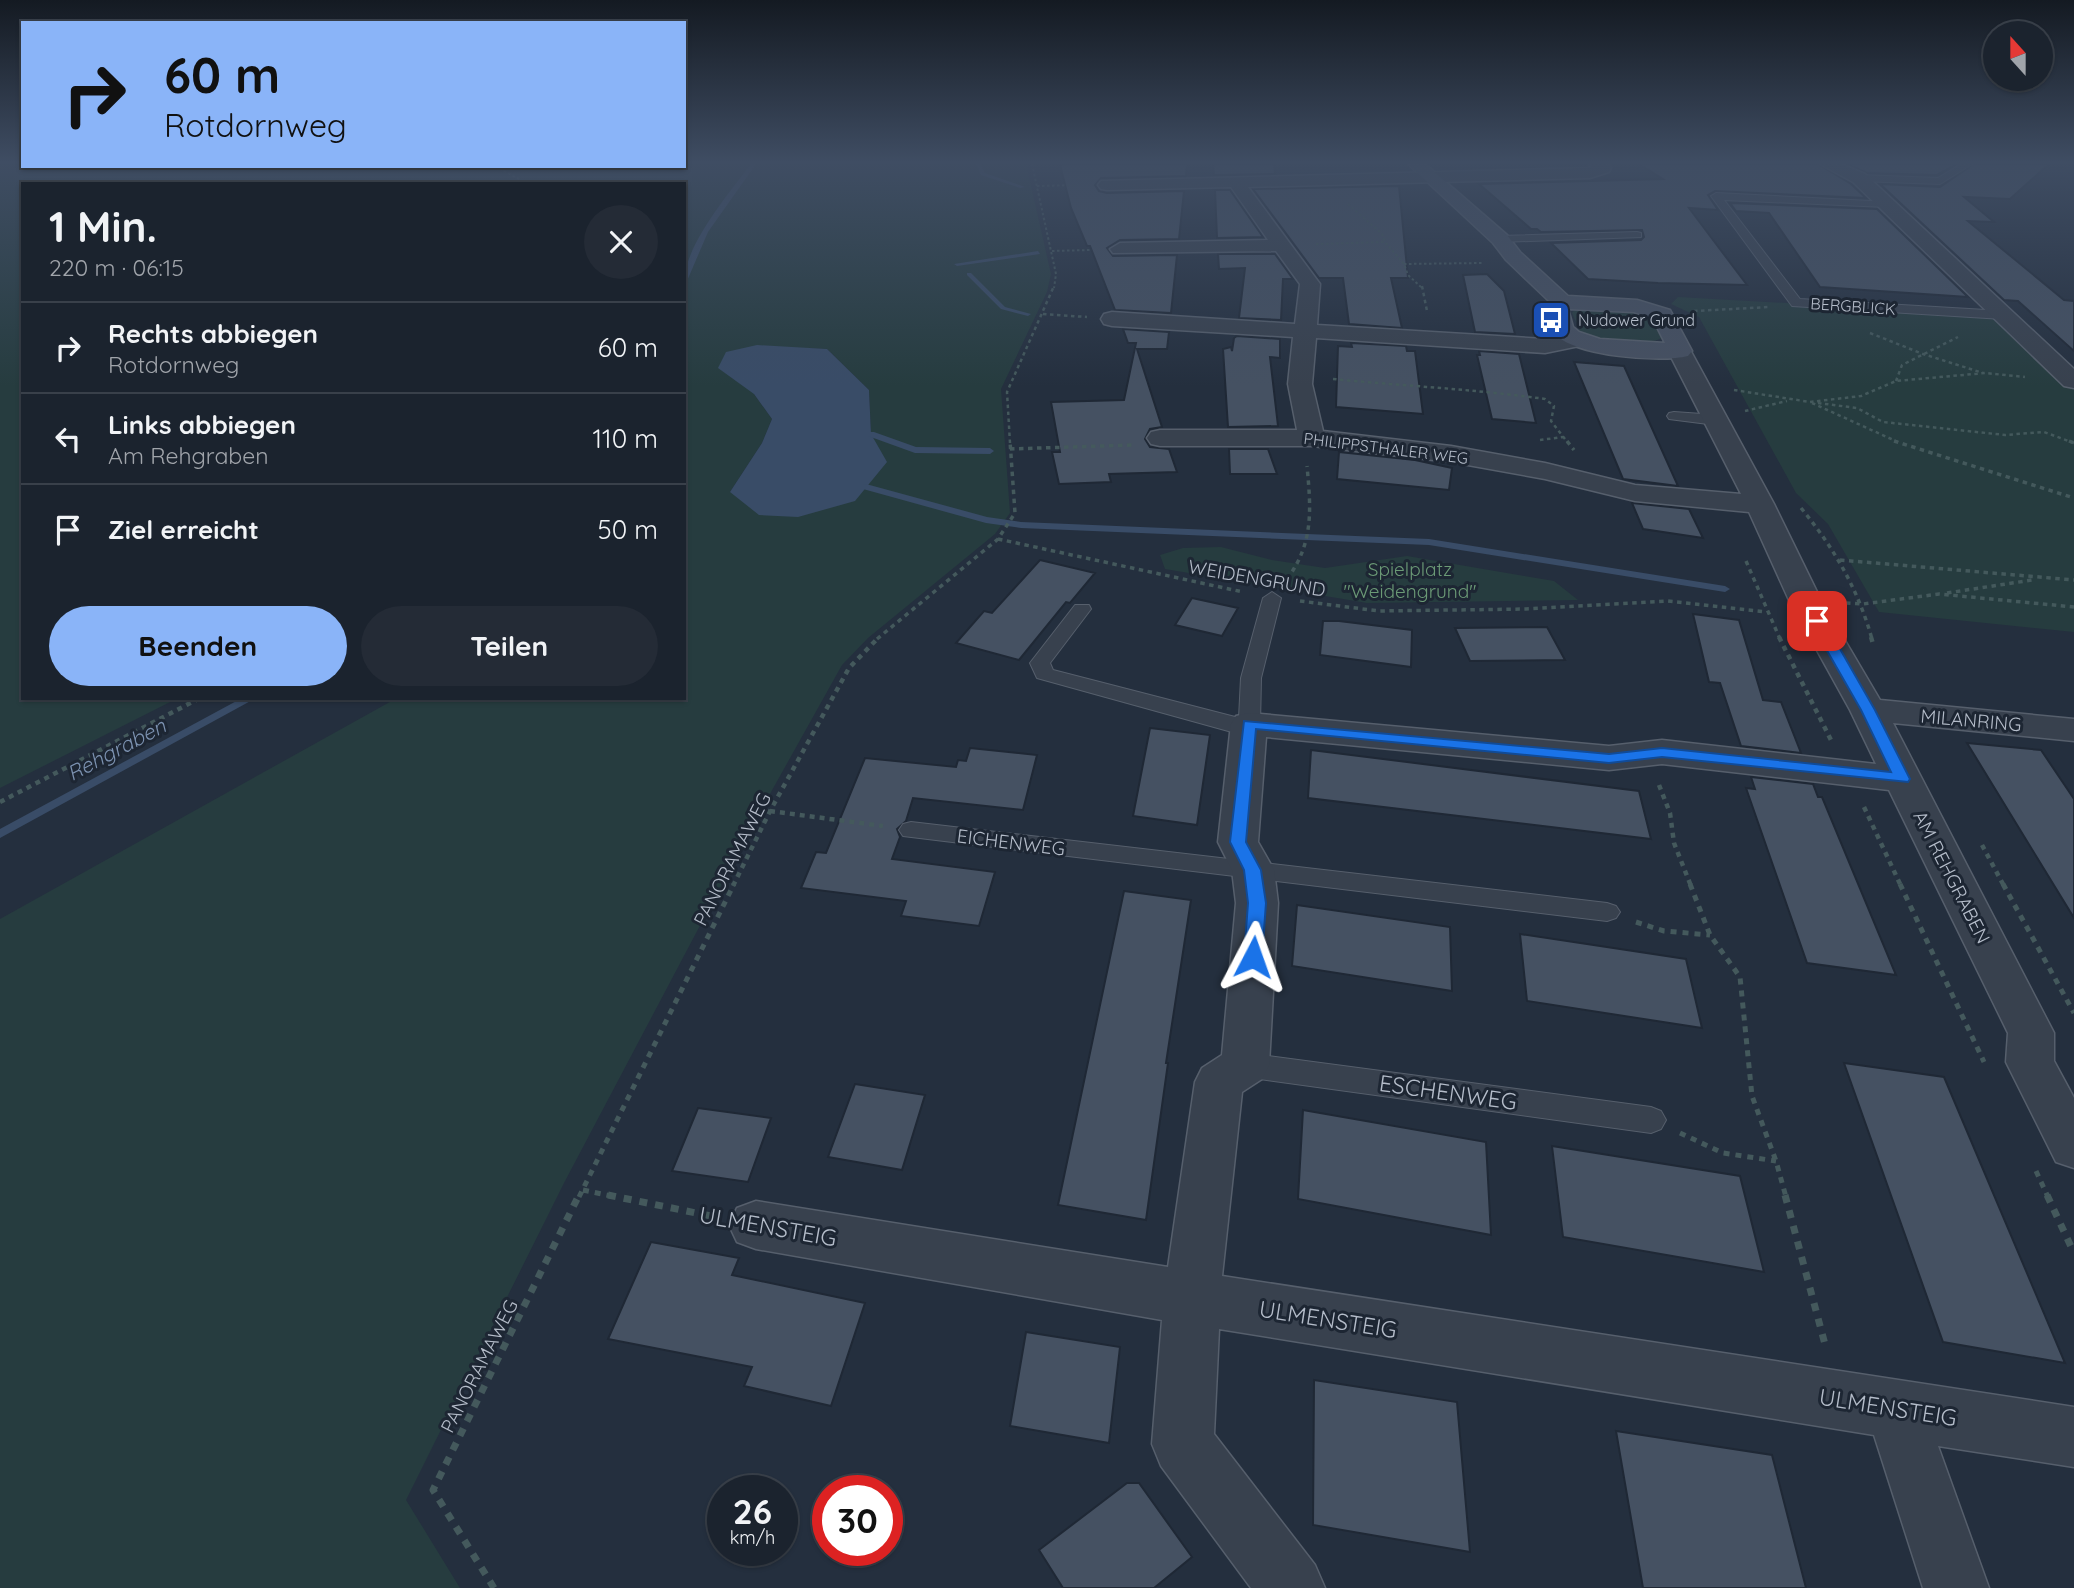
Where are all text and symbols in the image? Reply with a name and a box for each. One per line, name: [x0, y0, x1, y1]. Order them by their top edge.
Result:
north arrow: [1983, 21, 2053, 91]
map controls: [1983, 21, 2053, 91]
text: 60 m: [164, 44, 280, 105]
icon: right: [49, 49, 140, 140]
text: Rotdornweg: [164, 105, 347, 145]
text: 1 Min.: [49, 200, 157, 253]
button: close: [584, 205, 658, 279]
text: 220 m · 06:15: [49, 253, 184, 282]
street label: BERGBLICK: [1810, 293, 1896, 319]
bus stop icon: Nudower Grund: [1530, 299, 1572, 341]
place label: Nudower Grund: [1578, 310, 1695, 330]
text: Rechts abbiegen: [108, 317, 318, 350]
icon: right: [49, 329, 87, 367]
text: 60 m: [598, 331, 658, 364]
text: Rotdornweg: [108, 350, 239, 379]
text: Links abbiegen: [108, 408, 296, 441]
icon: left: [49, 420, 87, 458]
text: 110 m: [592, 422, 658, 455]
street label: PHILIPPSTHALER WEG: [1303, 428, 1469, 468]
text: Am Rehgraben: [108, 441, 269, 470]
icon: arrive: [49, 511, 87, 549]
text: Ziel erreicht: [108, 513, 259, 546]
text: 50 m: [598, 513, 658, 546]
street label: WEIDENGRUND: [1186, 554, 1328, 602]
park label: Spielplatz "Weidengrund": [1343, 557, 1477, 603]
pin: [1787, 591, 1847, 651]
icon: arrive: [1798, 602, 1836, 640]
button: Beenden: [49, 606, 347, 686]
button: Teilen: [361, 606, 658, 686]
street label: MILANRING: [1920, 704, 2022, 736]
water label: Rehgraben: [62, 712, 171, 786]
street label: PANORAMAWEG: [688, 788, 776, 930]
street label: AM REHGRABEN: [1908, 807, 1996, 947]
street label: EICHENWEG: [956, 823, 1066, 861]
position arrow: [1216, 920, 1290, 994]
street label: ESCHENWEG: [1377, 1068, 1519, 1116]
street label: ULMENSTEIG: [697, 1200, 839, 1252]
street label: ULMENSTEIG: [1257, 1294, 1399, 1344]
street label: PANORAMAWEG: [435, 1295, 523, 1437]
street label: ULMENSTEIG: [1817, 1382, 1959, 1432]
speed limit sign: 30: [812, 1475, 903, 1566]
text: 26: [733, 1489, 772, 1533]
text: km/h: [730, 1526, 775, 1549]

